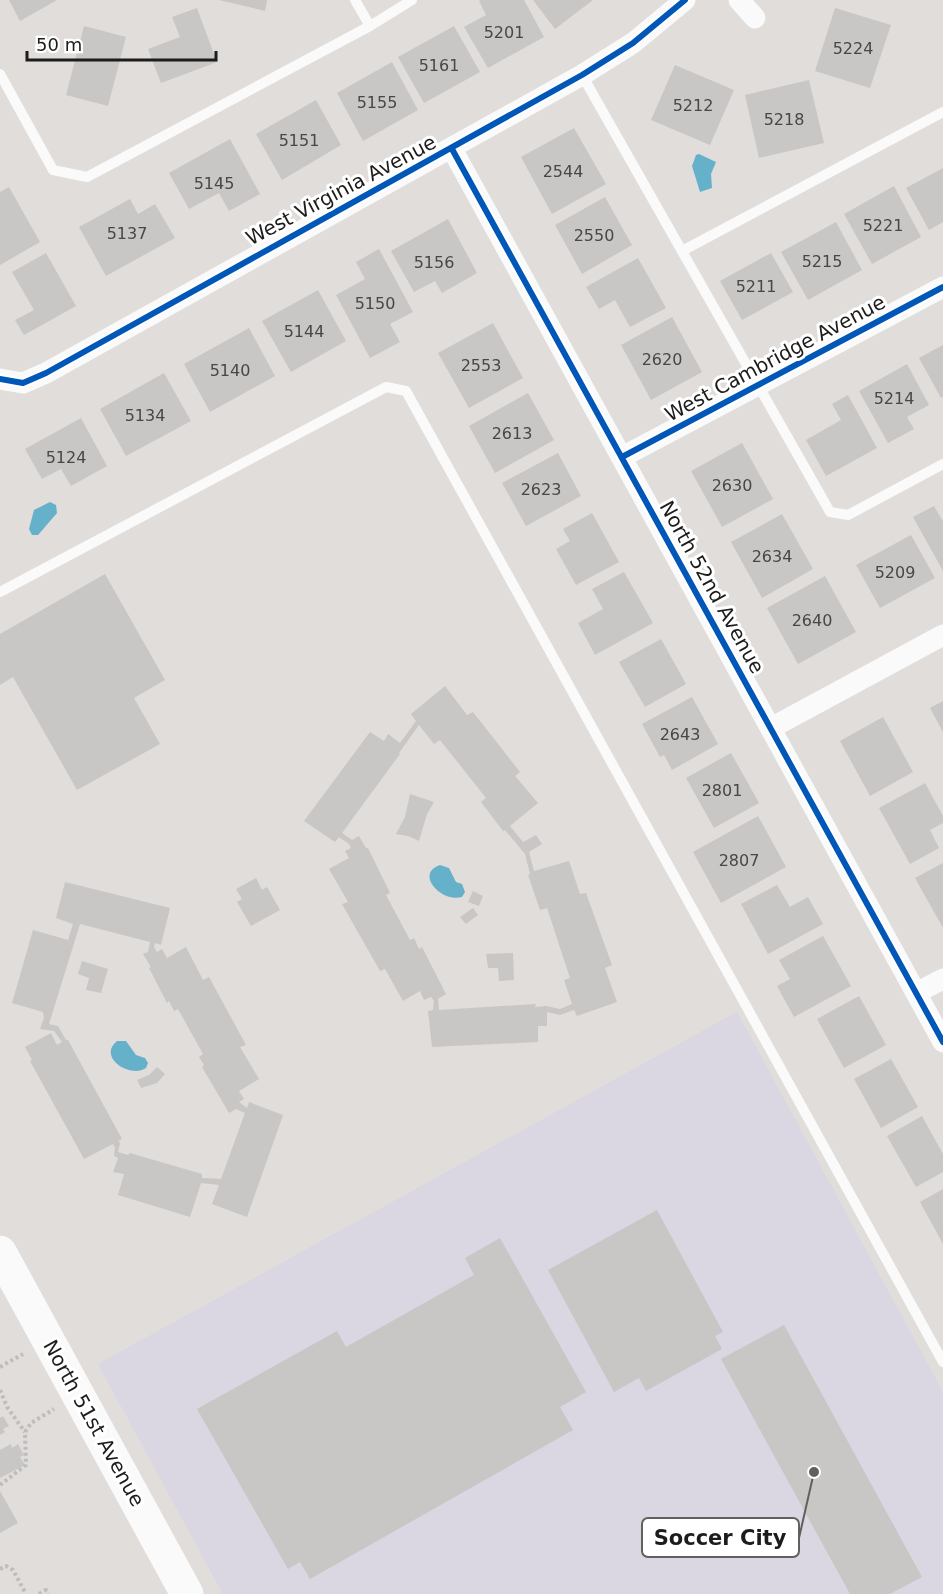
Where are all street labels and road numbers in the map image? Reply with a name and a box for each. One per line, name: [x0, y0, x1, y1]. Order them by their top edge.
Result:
street label: West Virginia Avenue: [242, 130, 440, 250]
street label: West Cambridge Avenue: [661, 290, 889, 426]
street label: North 52nd Avenue: [655, 496, 769, 678]
street label: North 51st Avenue: [38, 1336, 150, 1510]

